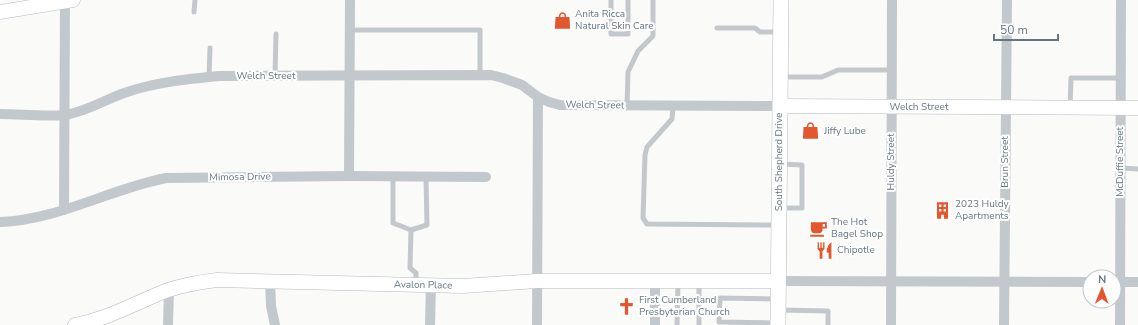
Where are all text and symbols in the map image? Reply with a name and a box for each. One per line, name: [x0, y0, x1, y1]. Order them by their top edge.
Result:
place label: Anita Ricca Natural Skin Care: [575, 7, 654, 33]
shop icon: Anita Ricca Natural Skin Care: [552, 10, 572, 30]
scale bar: [994, 16, 1058, 42]
text: 50 m: [1000, 22, 1028, 38]
street label: Welch Street: [237, 69, 296, 83]
street label: Welch Street: [565, 97, 625, 113]
street label: Welch Street: [890, 100, 949, 114]
street label: South Shepherd Drive: [772, 113, 786, 211]
shop icon: Jiffy Lube: [801, 121, 821, 141]
place label: Jiffy Lube: [823, 124, 866, 138]
street label: McDuffie Street: [1113, 126, 1127, 197]
street label: Huldy Street: [884, 133, 898, 190]
street label: Brun Street: [998, 136, 1012, 188]
street label: Mimosa Drive: [209, 169, 271, 185]
place label: 2023 Huldy Apartments: [955, 197, 1010, 223]
building icon: 2023 Huldy Apartments: [932, 200, 952, 220]
place label: The Hot Bagel Shop: [831, 215, 883, 241]
cafe icon: The Hot Bagel Shop: [808, 218, 828, 238]
restaurant icon: Chipotle: [814, 240, 834, 260]
place label: Chipotle: [837, 243, 875, 257]
north arrow: [1082, 269, 1122, 309]
text: N: [1098, 272, 1106, 287]
street label: Avalon Place: [394, 277, 452, 293]
place label: First Cumberland Presbyterian Church: [639, 293, 730, 319]
church icon: First Cumberland Presbyterian Church: [616, 296, 636, 316]

